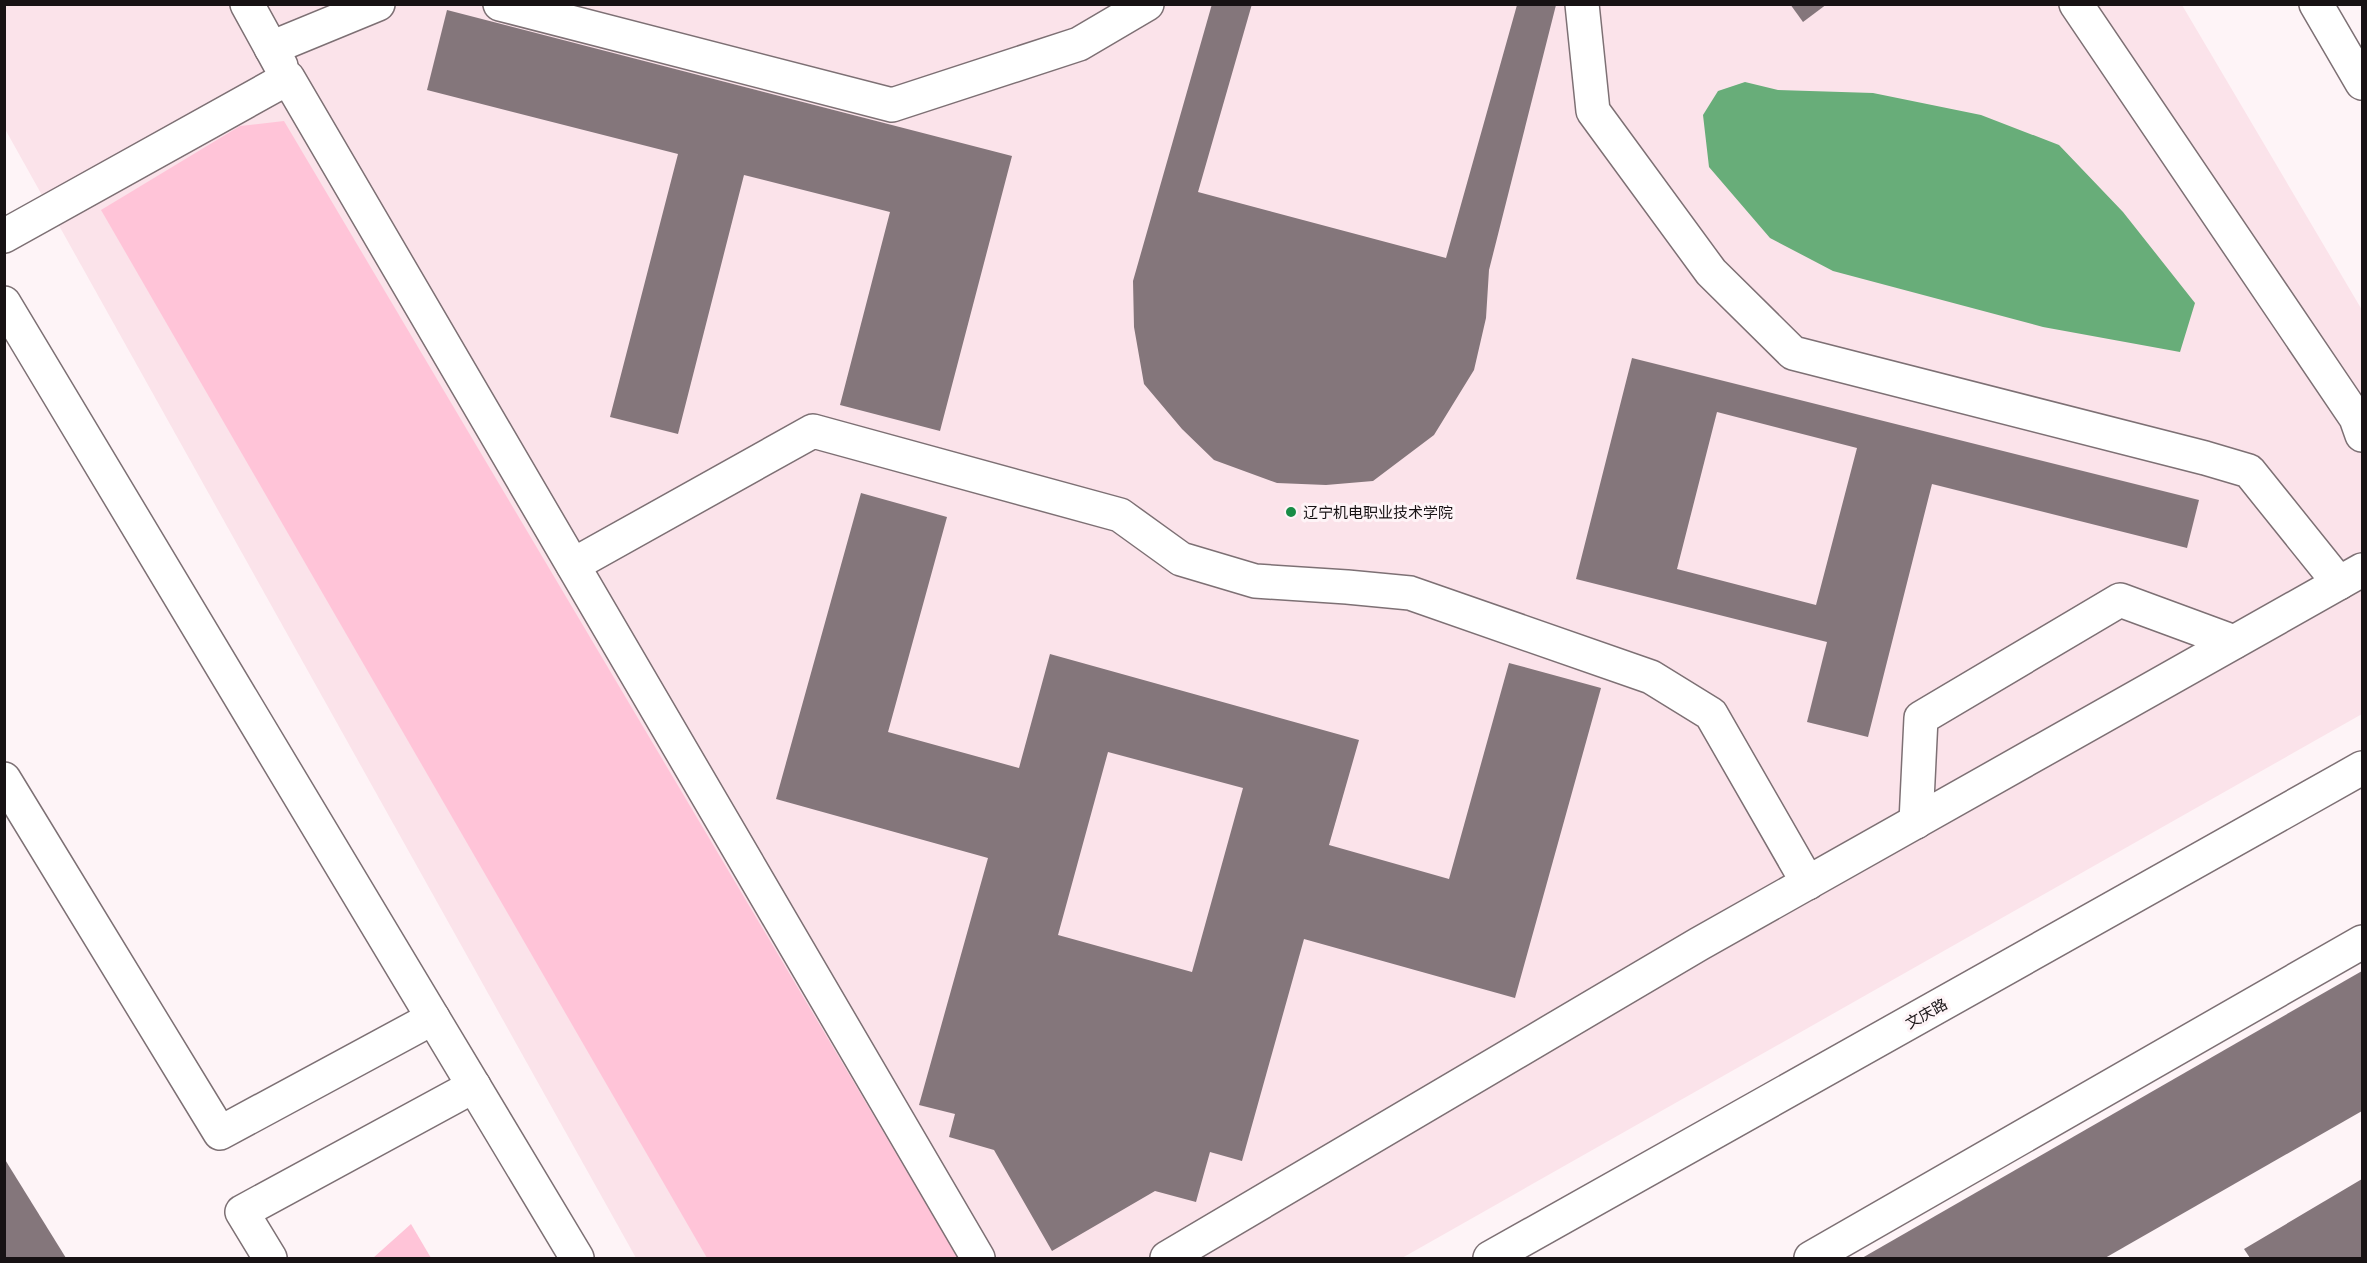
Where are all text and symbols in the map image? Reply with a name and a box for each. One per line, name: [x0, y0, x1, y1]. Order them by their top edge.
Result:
place label: 辽宁机电职业技术学院: [1303, 503, 1453, 521]
marker: 辽宁机电职业技术学院: [1284, 505, 1298, 519]
street label: 文庆路: [1902, 994, 1950, 1032]

